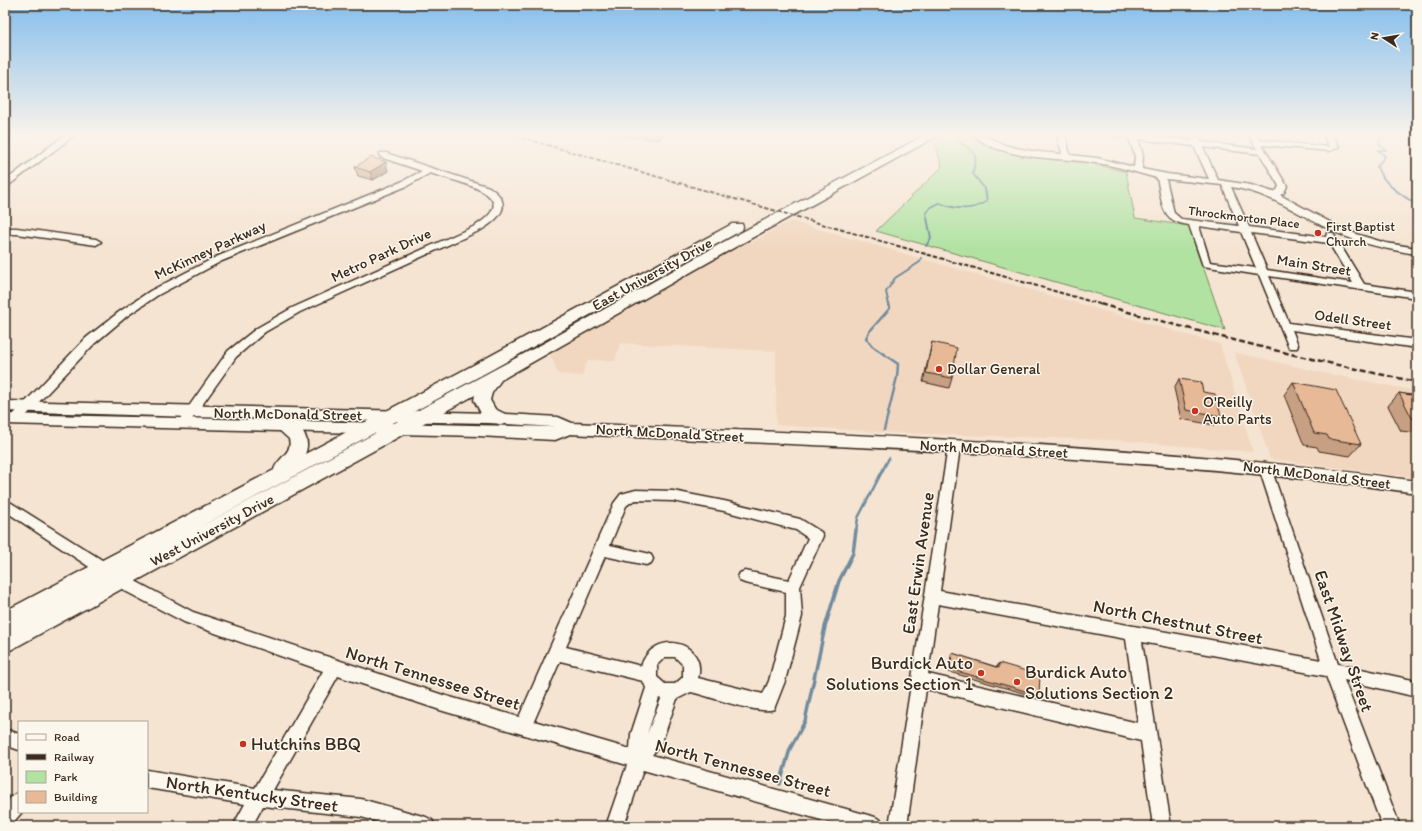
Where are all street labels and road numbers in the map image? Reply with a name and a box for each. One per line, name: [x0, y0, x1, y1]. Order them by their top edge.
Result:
street label: Throckmorton Place: [1187, 203, 1301, 231]
street label: McKinney Parkway: [151, 216, 269, 284]
street label: Metro Park Drive: [328, 224, 434, 286]
street label: East University Drive: [589, 234, 715, 314]
street label: Main Street: [1275, 250, 1353, 280]
street label: Odell Street: [1313, 306, 1393, 334]
street label: North McDonald Street: [214, 404, 363, 424]
street label: North McDonald Street: [595, 420, 745, 446]
street label: North McDonald Street: [919, 436, 1069, 462]
street label: North McDonald Street: [1242, 457, 1392, 493]
street label: West University Drive: [147, 490, 277, 570]
street label: East Erwin Avenue: [897, 491, 939, 635]
street label: East Midway Street: [1309, 567, 1379, 715]
street label: North Chestnut Street: [1091, 595, 1265, 649]
street label: North Tennessee Street: [343, 641, 523, 715]
street label: North Tennessee Street: [653, 734, 834, 802]
street label: North Kentucky Street: [164, 771, 340, 817]

